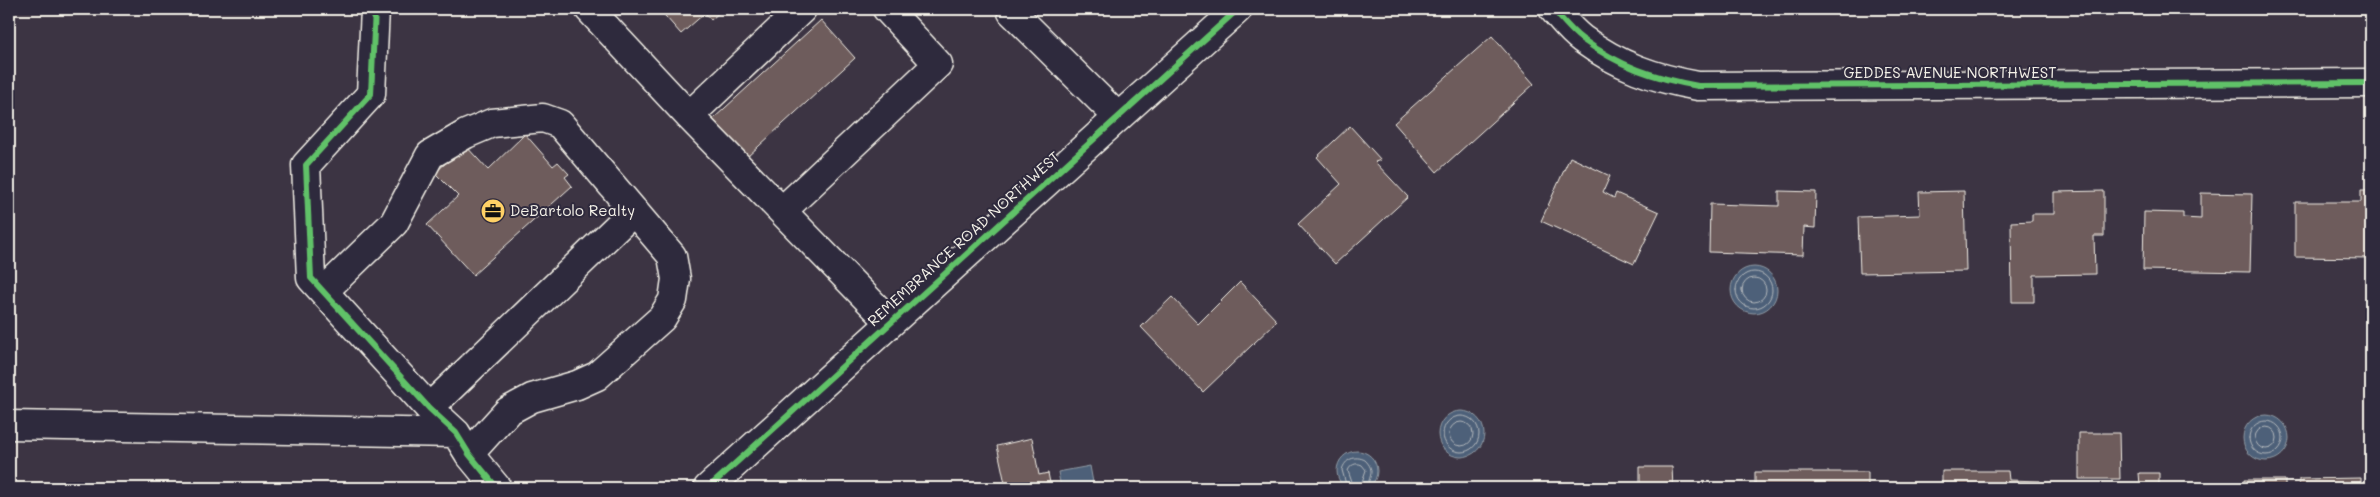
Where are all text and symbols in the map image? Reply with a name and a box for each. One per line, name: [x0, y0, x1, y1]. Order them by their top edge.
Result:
street label: GEDDES AVENUE NORTHWEST: [1843, 62, 2057, 82]
street label: REMEMBRANCE ROAD NORTHWEST: [863, 146, 1064, 330]
office icon: DeBartolo Realty: [480, 198, 506, 224]
place label: DeBartolo Realty: [510, 200, 635, 220]

